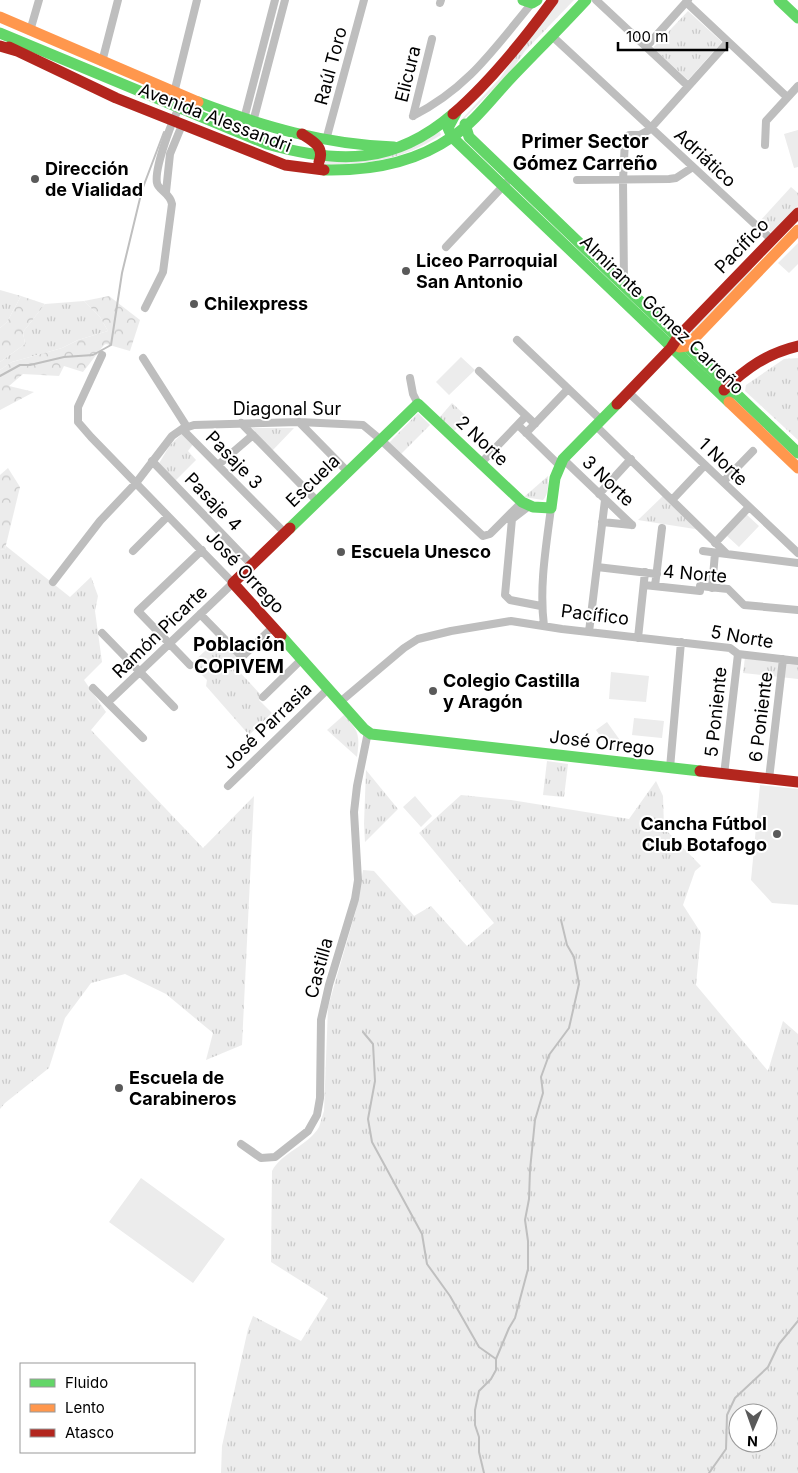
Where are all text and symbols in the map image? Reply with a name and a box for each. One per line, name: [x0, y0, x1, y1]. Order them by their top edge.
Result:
scale bar: [618, 20, 727, 52]
street label: Raúl Toro: [310, 25, 351, 107]
text: 100 m: [626, 27, 668, 46]
street label: Elicura: [390, 44, 425, 104]
street label: Avenida Alessandri: [136, 79, 295, 156]
street label: Adriático: [670, 124, 740, 191]
district label: Primer Sector Gómez Carreño: [513, 130, 657, 175]
place label: Dirección de Vialidad: [45, 158, 143, 200]
marker: Dirección de Vialidad: [29, 173, 41, 185]
street label: Pacífico: [710, 214, 773, 278]
street label: Almirante Gómez Carreño: [576, 231, 749, 398]
place label: Liceo Parroquial San Antonio: [416, 250, 558, 292]
marker: Liceo Parroquial San Antonio: [400, 265, 412, 277]
place label: Chilexpress: [204, 293, 308, 314]
marker: Chilexpress: [188, 298, 200, 310]
street label: Diagonal Sur: [233, 398, 341, 419]
street label: 2 Norte: [452, 411, 513, 470]
street label: Pasaje 3: [202, 426, 267, 493]
street label: 1 Norte: [694, 433, 752, 490]
street label: Escuela: [282, 450, 344, 511]
street label: 3 Norte: [578, 451, 639, 510]
street label: Pasaje 4: [181, 468, 246, 535]
street label: José Orrego: [202, 526, 289, 617]
place label: Escuela Unesco: [351, 541, 491, 562]
marker: Escuela Unesco: [335, 546, 347, 558]
street label: 4 Norte: [662, 560, 728, 587]
street label: Ramón Picarte: [108, 581, 211, 682]
street label: Pacífico: [560, 600, 630, 629]
street label: 5 Norte: [709, 621, 775, 652]
district label: Población COPIVEM: [193, 633, 285, 678]
street label: 5 Poniente: [700, 666, 731, 758]
place label: Colegio Castilla y Aragón: [443, 670, 580, 712]
street label: 6 Poniente: [745, 671, 776, 763]
street label: José Parrasia: [218, 678, 316, 773]
marker: Colegio Castilla y Aragón: [427, 685, 439, 697]
street label: José Orrego: [548, 726, 656, 759]
place label: Cancha Fútbol Club Botafogo: [640, 813, 767, 855]
marker: Cancha Fútbol Club Botafogo: [771, 828, 783, 840]
street label: Castilla: [300, 935, 337, 1000]
place label: Escuela de Carabineros: [129, 1067, 236, 1109]
marker: Escuela de Carabineros: [113, 1082, 125, 1094]
legend: [20, 1363, 195, 1453]
text: Fluido: [65, 1373, 108, 1392]
text: Lento: [65, 1398, 105, 1417]
north arrow: [728, 1403, 778, 1453]
text: Atasco: [65, 1423, 114, 1442]
text: N: [747, 1433, 758, 1450]

